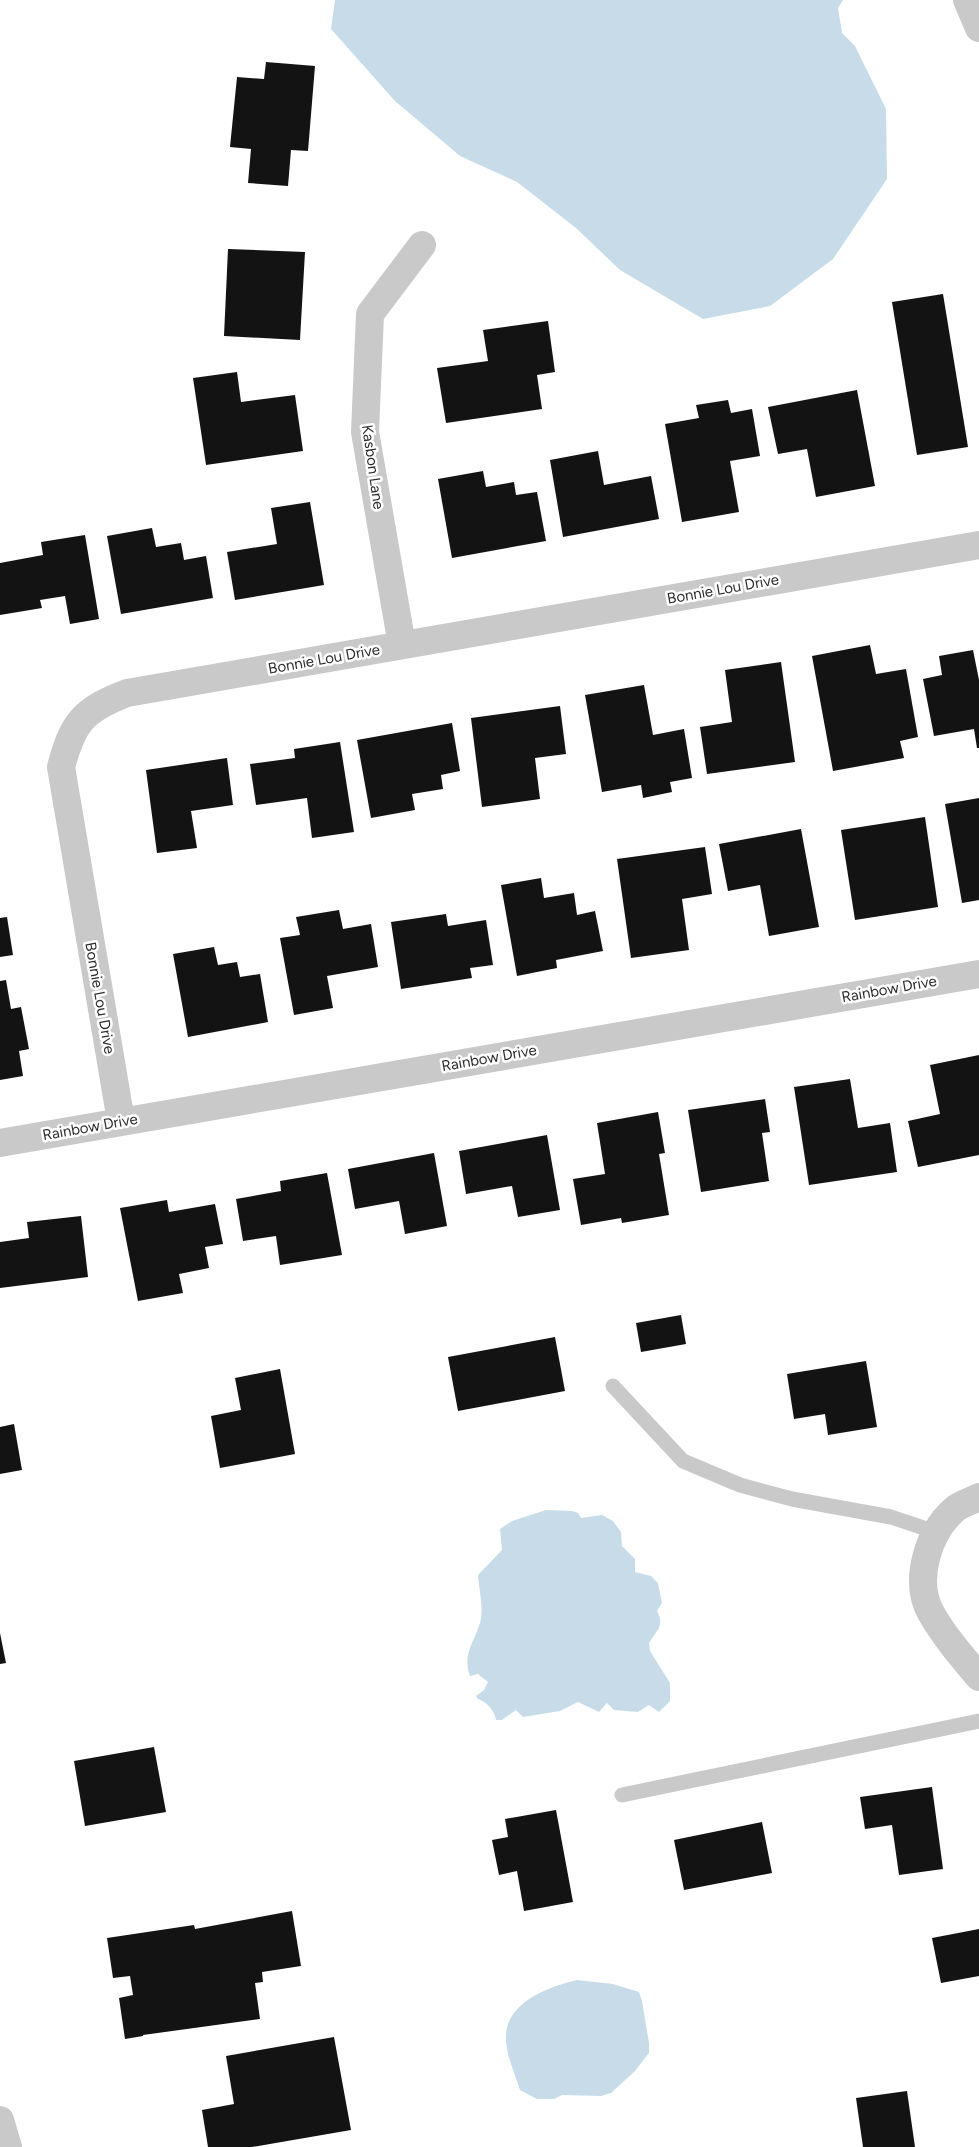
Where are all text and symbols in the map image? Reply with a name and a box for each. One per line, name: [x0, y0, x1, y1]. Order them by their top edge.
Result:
street label: Kasbon Lane: [358, 424, 388, 510]
street label: Bonnie Lou Drive: [666, 570, 780, 608]
street label: Bonnie Lou Drive: [267, 640, 381, 678]
street label: Bonnie Lou Drive: [81, 941, 119, 1055]
street label: Rainbow Drive: [840, 972, 938, 1006]
street label: Rainbow Drive: [440, 1041, 538, 1075]
street label: Rainbow Drive: [41, 1110, 139, 1144]

